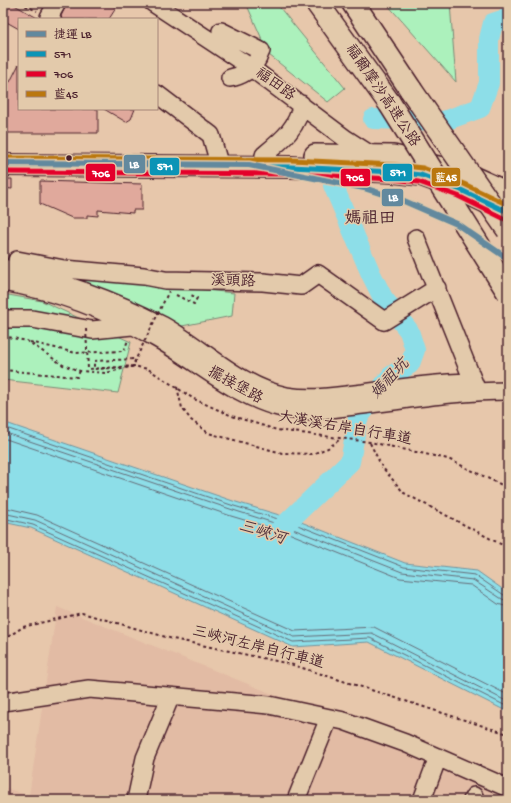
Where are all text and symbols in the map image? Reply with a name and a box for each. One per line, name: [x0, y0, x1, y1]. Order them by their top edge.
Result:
legend: [18, 18, 158, 110]
text: 捷運 LB: [54, 28, 92, 43]
street label: 福爾摩沙高速公路: [341, 41, 424, 151]
text: 571: [54, 49, 72, 63]
street label: 福田路: [252, 64, 298, 106]
text: 706: [53, 69, 74, 83]
text: 藍45: [54, 88, 78, 103]
unlabelled marker: [64, 153, 74, 163]
line badge: LB: [123, 154, 146, 174]
line badge: 571: [149, 157, 180, 176]
text: LB: [129, 160, 140, 172]
text: 571: [157, 162, 173, 174]
line badge: 706: [85, 163, 116, 182]
line badge: 571: [382, 163, 413, 182]
line badge: 藍45: [431, 167, 461, 187]
line badge: 706: [340, 168, 371, 187]
text: 571: [390, 168, 406, 180]
text: 706: [91, 169, 110, 181]
text: 藍45: [435, 172, 457, 185]
text: 706: [345, 173, 364, 185]
line badge: LB: [381, 188, 404, 207]
text: LB: [388, 193, 399, 205]
district label: 媽祖田: [345, 209, 396, 230]
street label: 溪頭路: [210, 273, 256, 291]
water label: 媽祖坑: [367, 354, 416, 404]
street label: 擺接堡路: [204, 364, 266, 408]
street label: 大漢溪右岸自行車道: [277, 408, 413, 450]
water label: 三峽河: [236, 517, 291, 551]
street label: 三峽河左岸自行車道: [190, 623, 326, 673]

